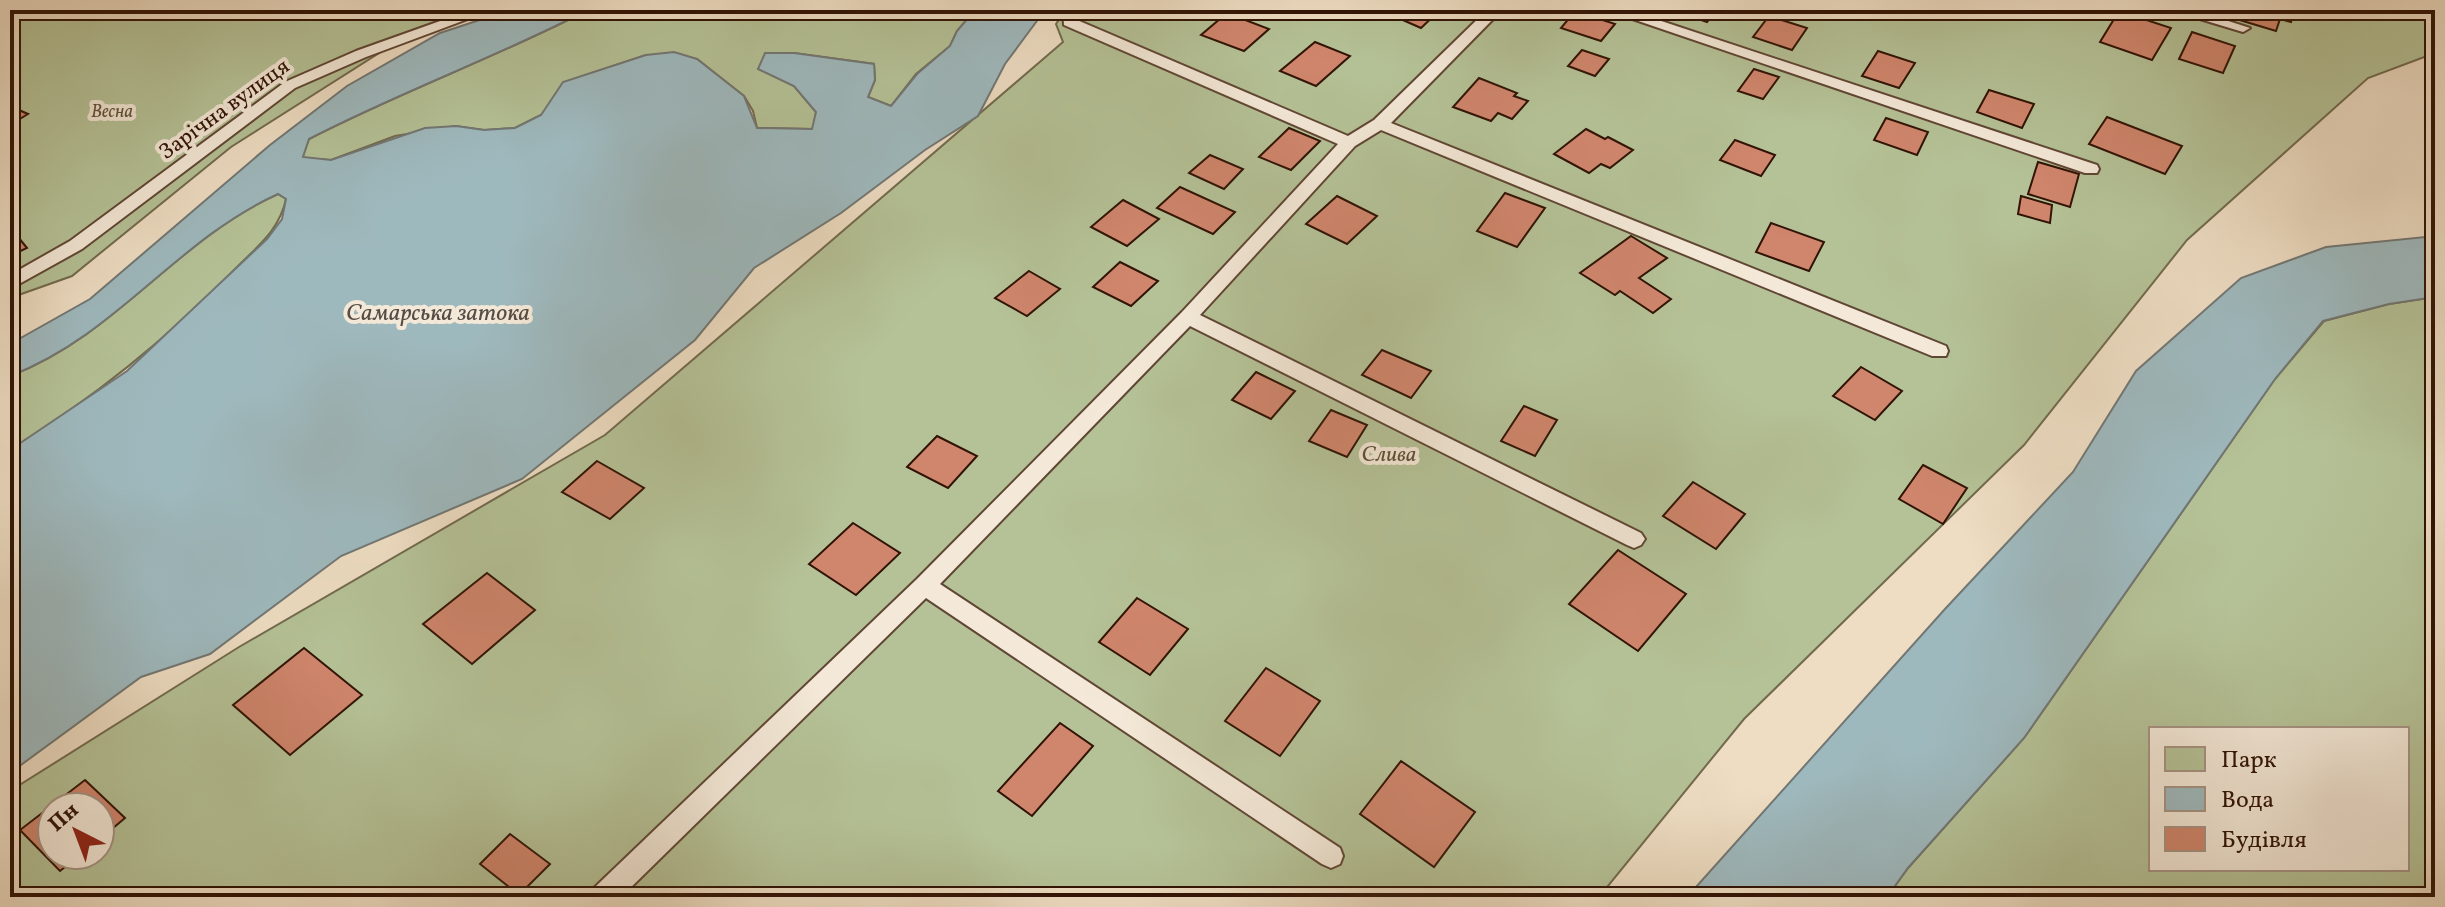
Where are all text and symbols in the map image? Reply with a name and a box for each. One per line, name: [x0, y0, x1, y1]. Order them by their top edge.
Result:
street label: Зарічна вулиця: [153, 52, 297, 168]
park label: Весна: [91, 100, 133, 125]
water label: Самарська затока: [346, 297, 530, 331]
park label: Слива: [1362, 440, 1416, 471]
legend: [2149, 727, 2409, 871]
text: Парк: [2221, 744, 2277, 778]
text: Вода: [2221, 784, 2274, 818]
north arrow: [36, 791, 116, 871]
text: Пн: [42, 796, 86, 840]
text: Будівля: [2221, 824, 2307, 858]

